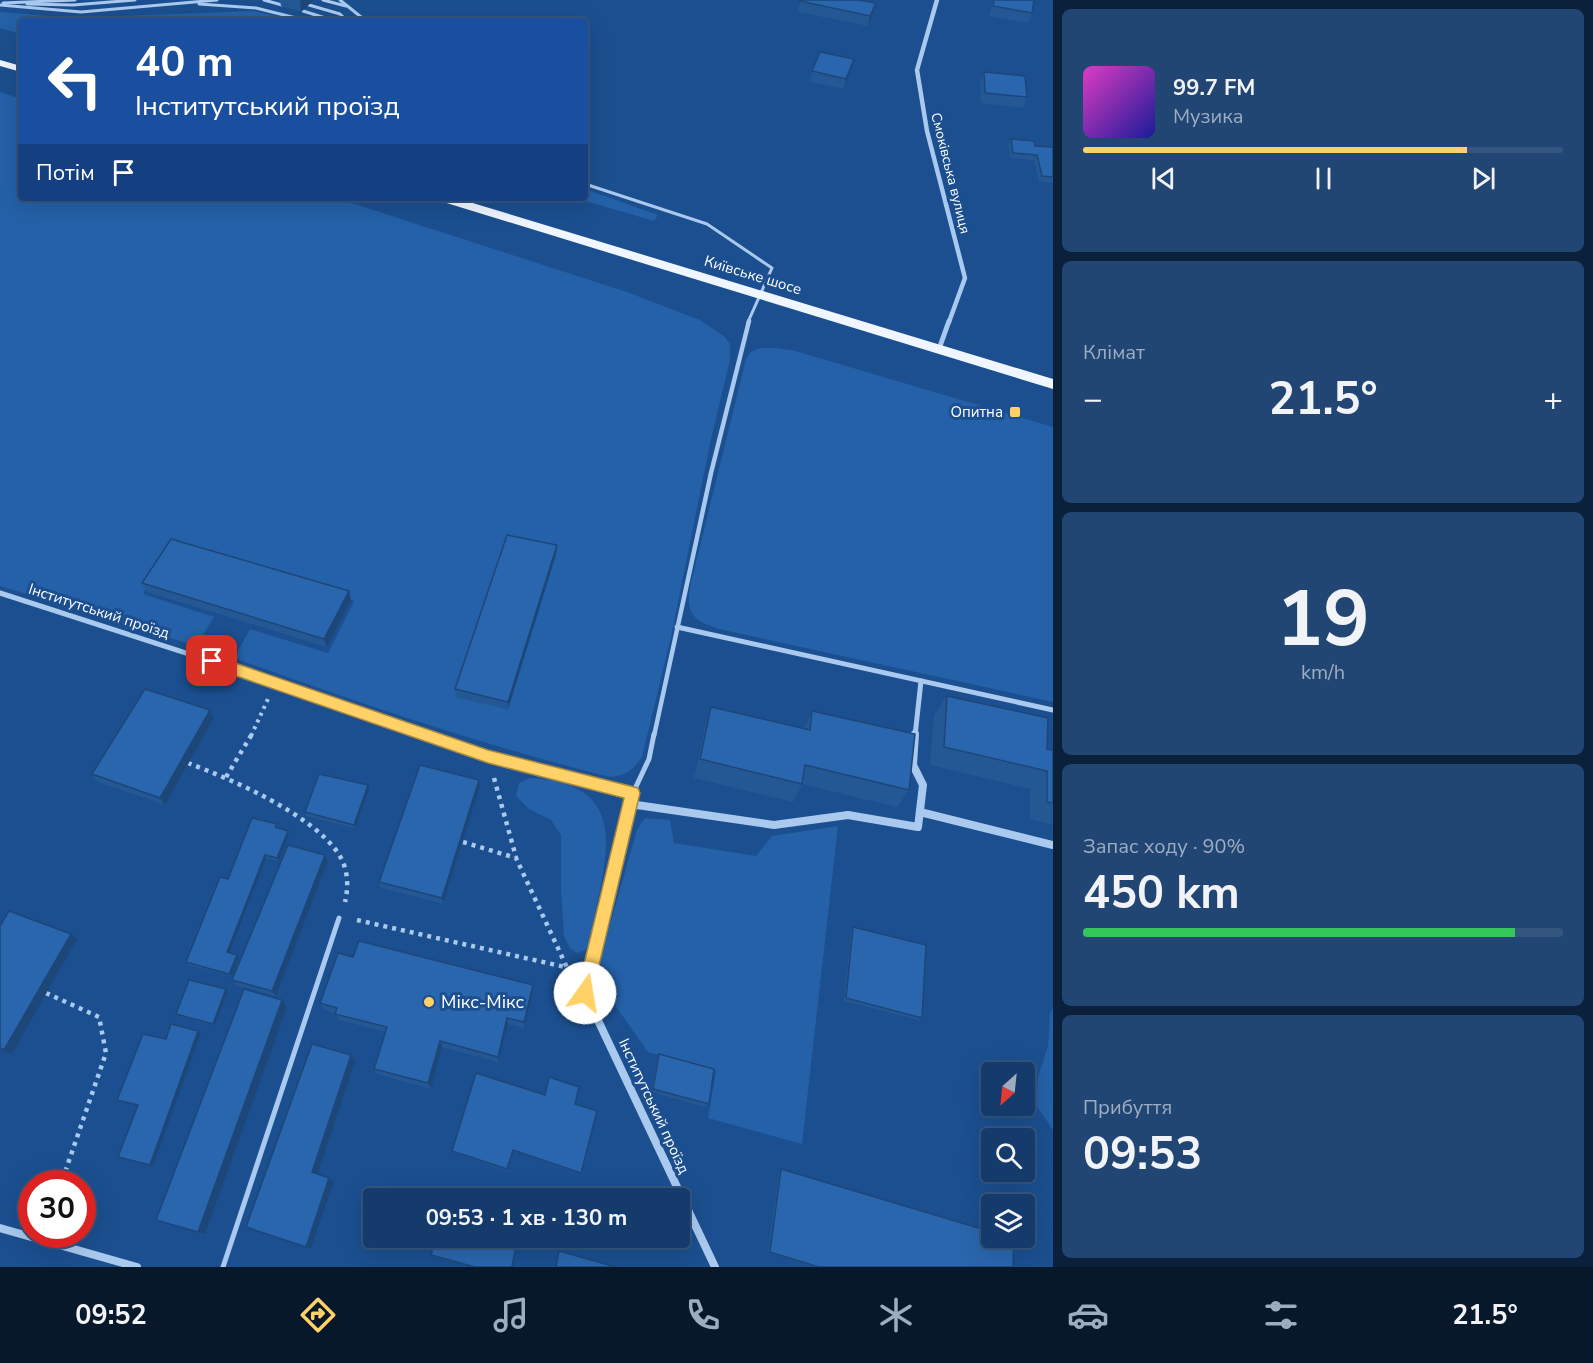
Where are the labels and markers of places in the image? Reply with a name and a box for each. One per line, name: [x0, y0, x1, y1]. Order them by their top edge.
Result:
place label: Опитна: [950, 402, 1003, 422]
marker: Опитна: [1008, 405, 1022, 419]
pin: [186, 635, 237, 686]
place label: Мікс-Мікс: [441, 990, 525, 1014]
marker: Мікс-Мікс: [422, 995, 436, 1009]

